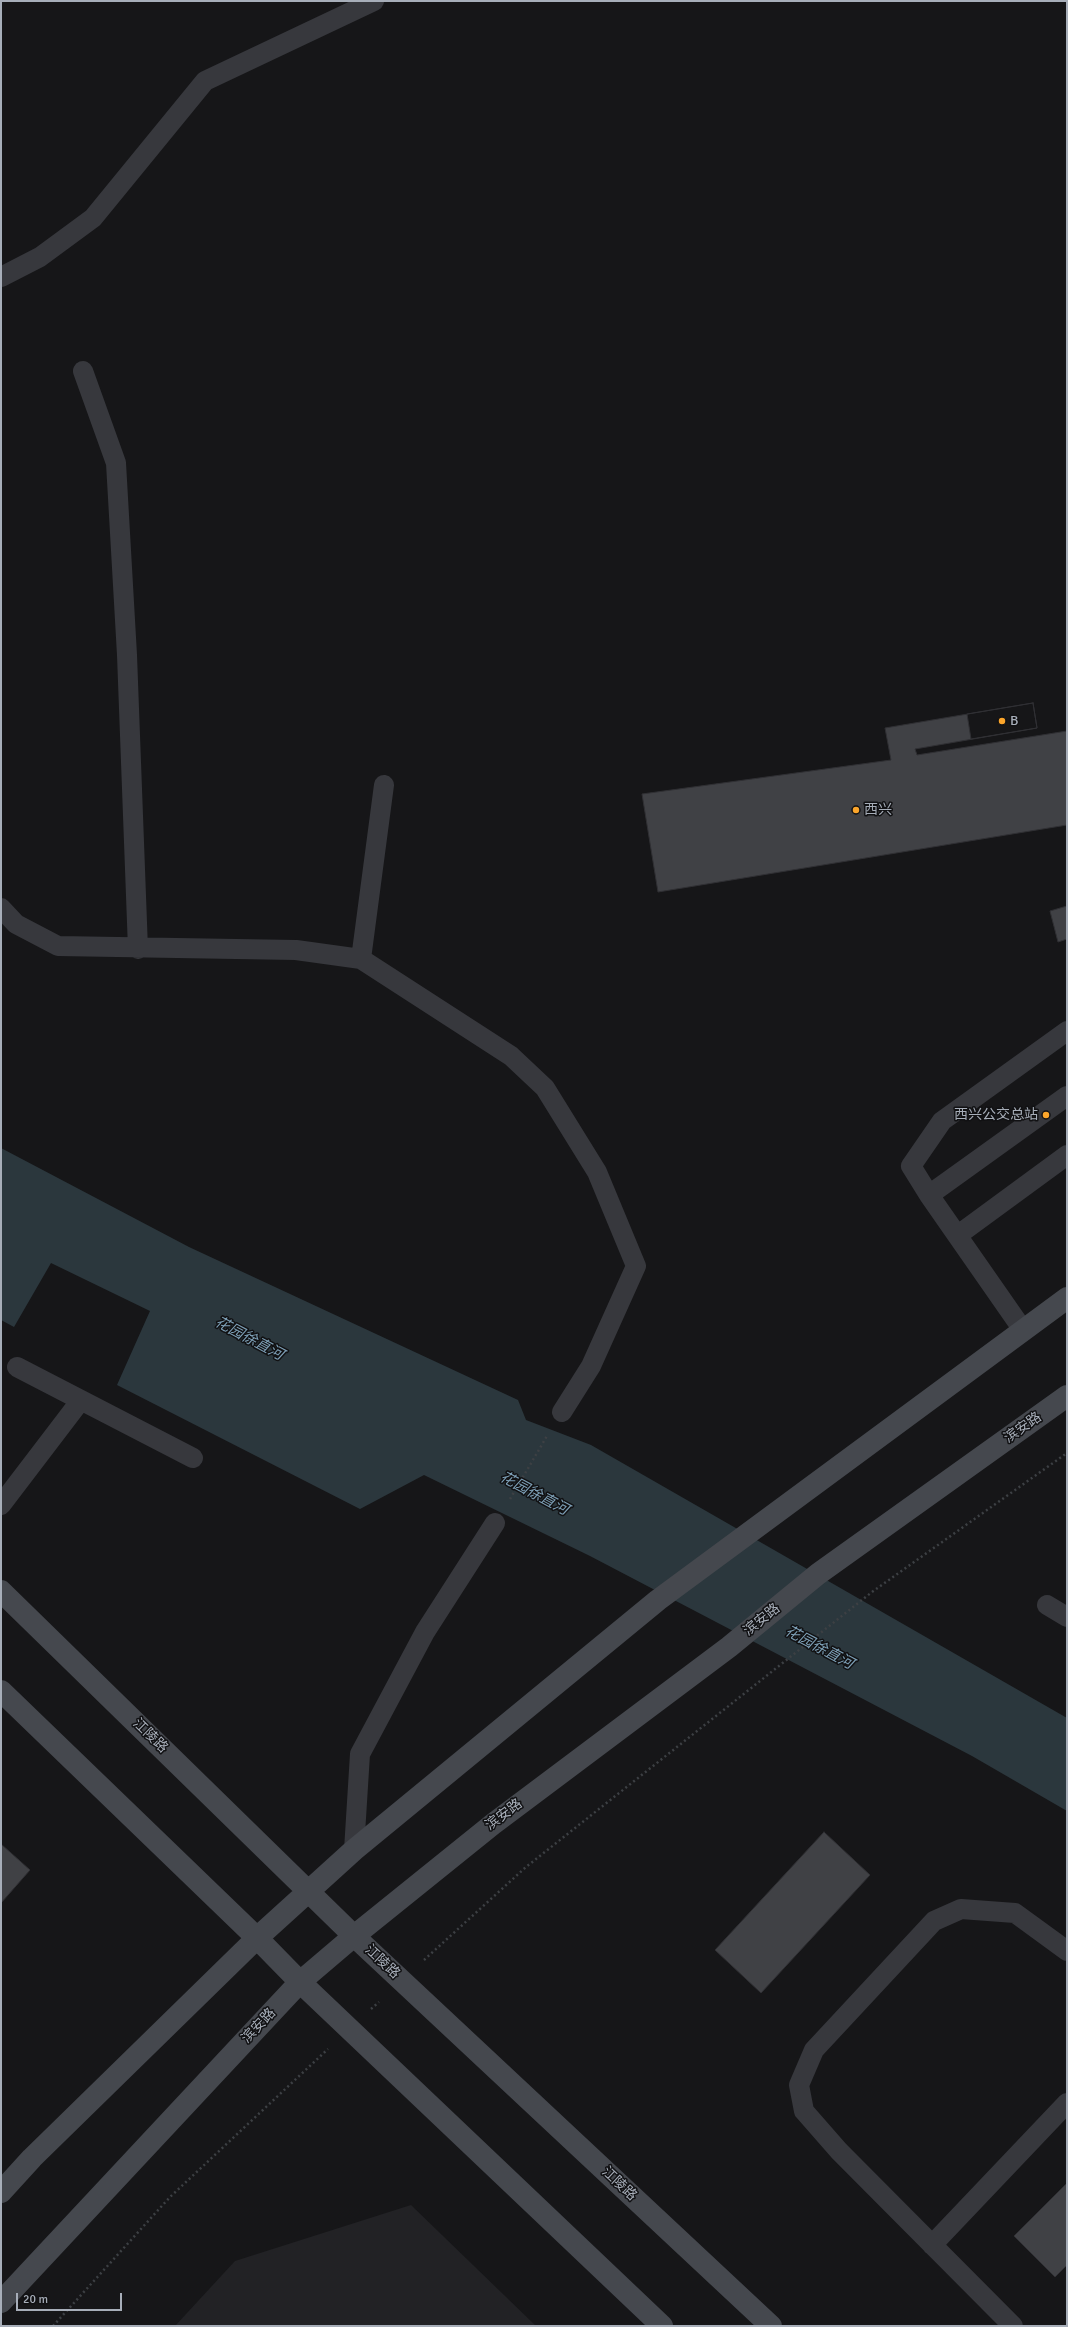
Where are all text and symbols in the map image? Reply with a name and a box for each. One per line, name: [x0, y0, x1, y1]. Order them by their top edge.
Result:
place label: B: [1010, 713, 1018, 729]
marker: B: [997, 716, 1007, 726]
place label: 西兴: [864, 802, 892, 818]
marker: 西兴: [851, 805, 861, 815]
place label: 西兴公交总站: [954, 1107, 1038, 1123]
marker: 西兴公交总站: [1041, 1110, 1051, 1120]
water label: 花园徐直河: [212, 1313, 286, 1365]
street label: 滨安路: [1001, 1409, 1045, 1447]
water label: 花园徐直河: [497, 1468, 571, 1520]
street label: 滨安路: [740, 1600, 784, 1640]
water label: 花园徐直河: [782, 1622, 856, 1674]
street label: 江陵路: [129, 1715, 171, 1757]
street label: 滨安路: [482, 1796, 526, 1834]
street label: 江陵路: [361, 1942, 403, 1982]
street label: 滨安路: [239, 2005, 279, 2047]
street label: 江陵路: [598, 2164, 640, 2204]
scale bar: [18, 2285, 124, 2311]
text: 20 m: [23, 2292, 48, 2307]

